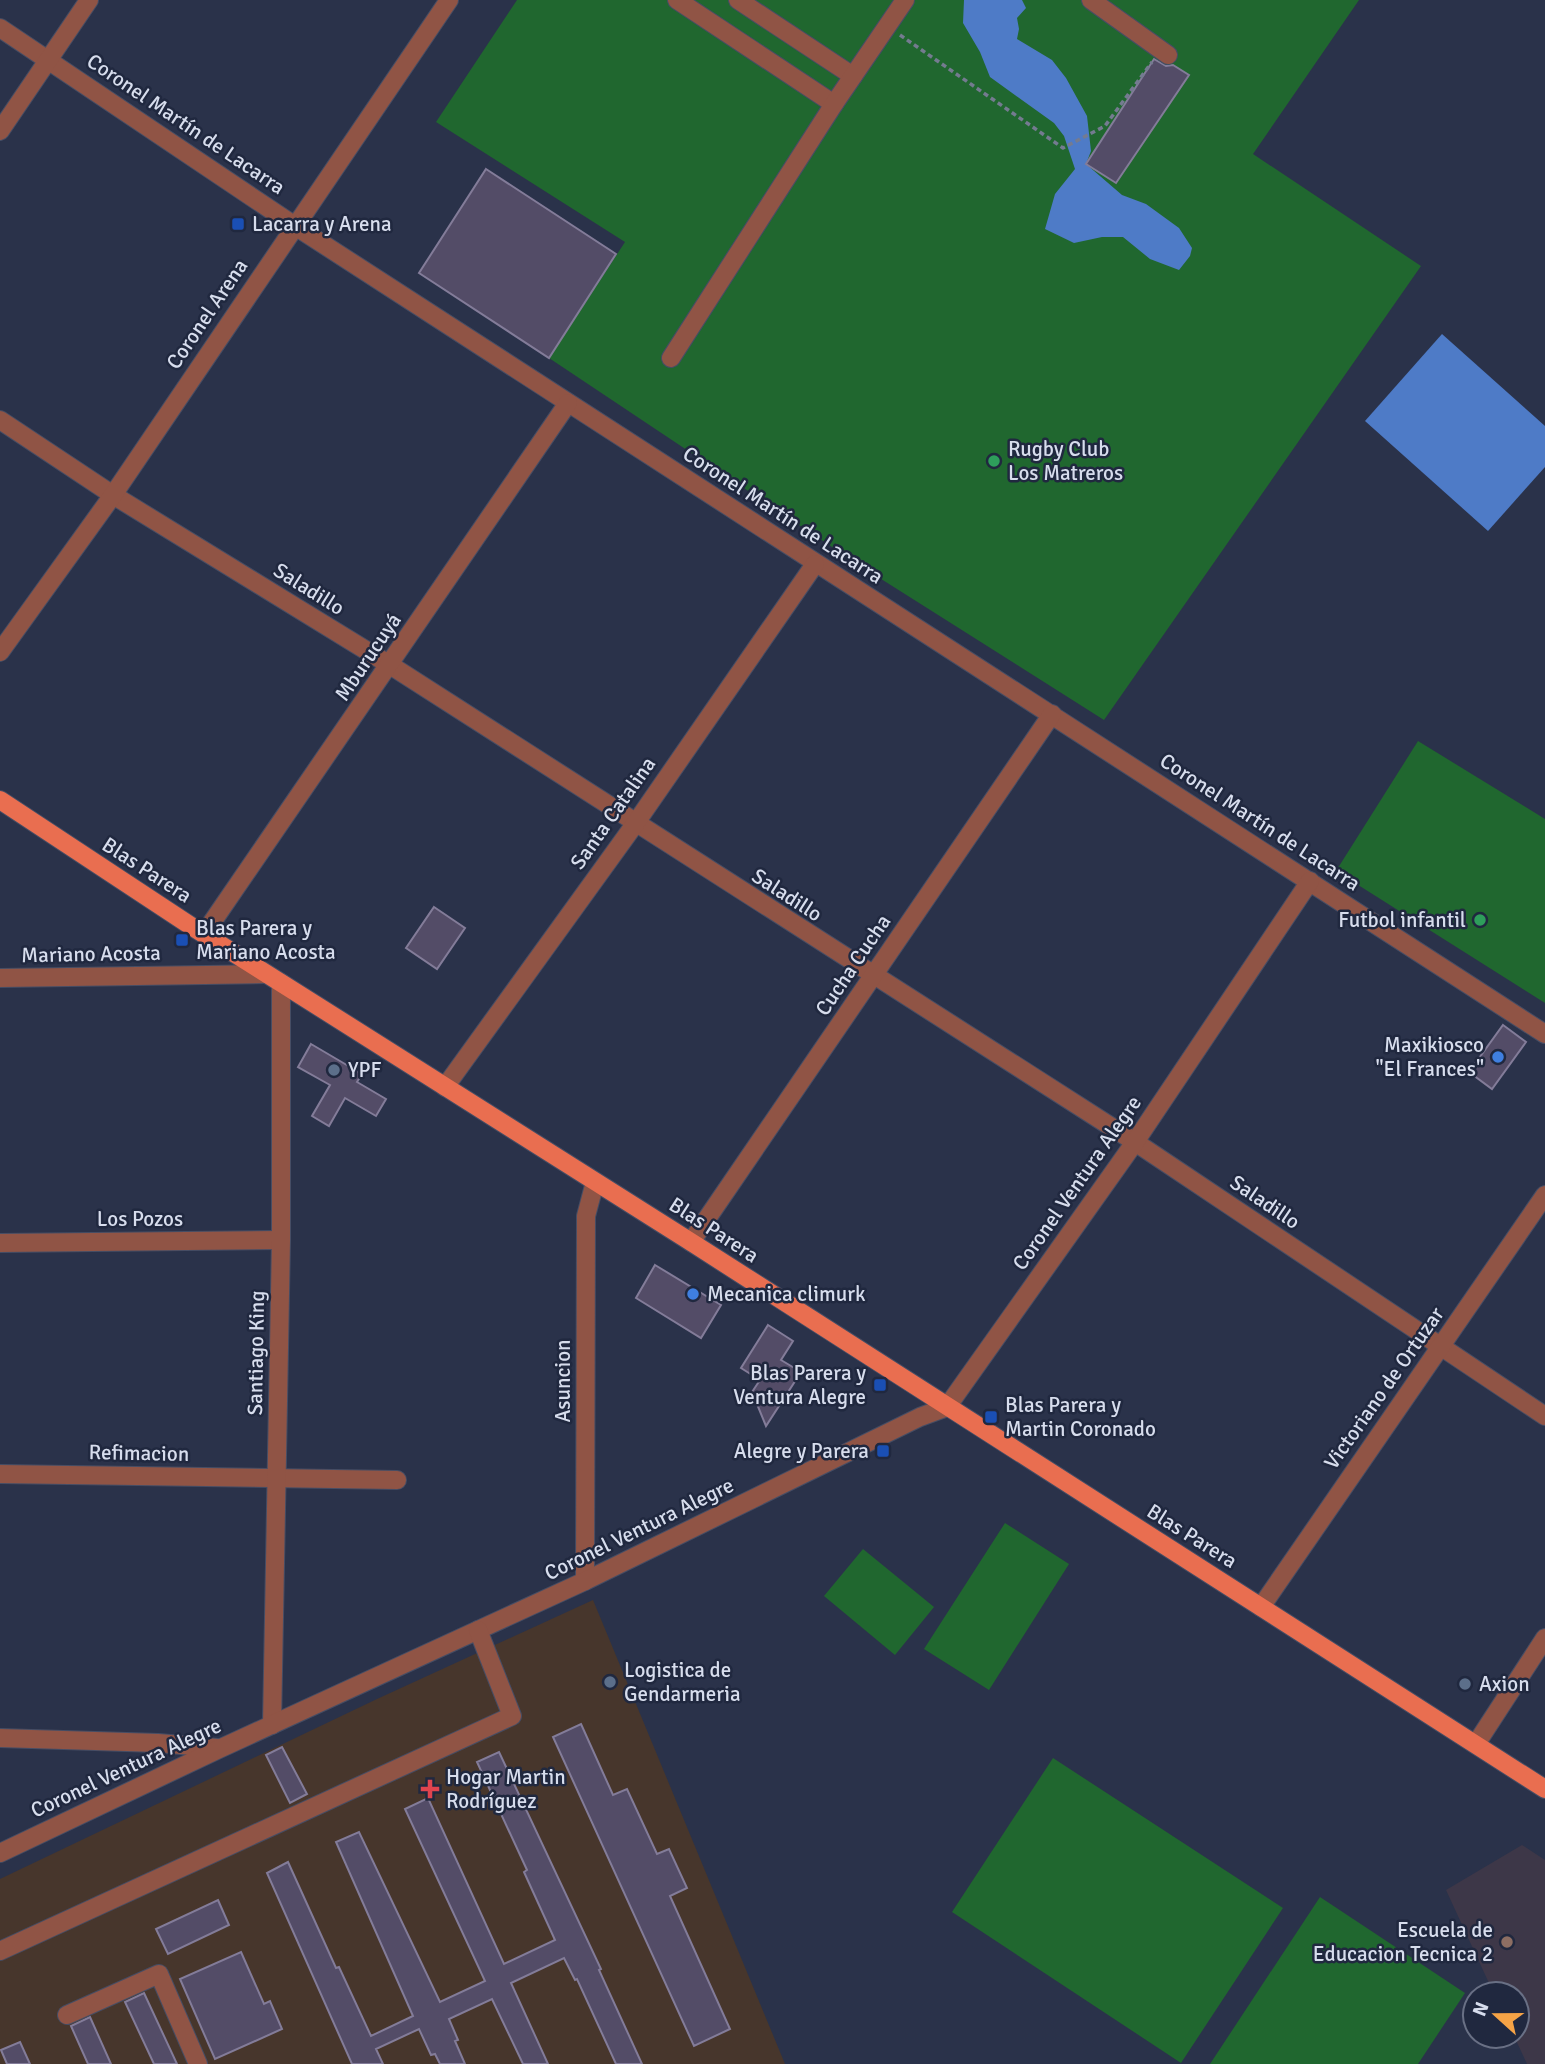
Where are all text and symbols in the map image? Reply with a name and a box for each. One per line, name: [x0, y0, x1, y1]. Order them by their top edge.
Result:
street label: Coronel Martín de Lacarra: [82, 48, 290, 200]
place label: Lacarra y Arena: [252, 211, 392, 237]
marker: Lacarra y Arena: [230, 216, 246, 232]
street label: Coronel Arena: [161, 254, 253, 374]
place label: Rugby Club Los Matreros: [1008, 436, 1123, 486]
street label: Coronel Martín de Lacarra: [678, 440, 888, 590]
marker: Rugby Club Los Matreros: [986, 453, 1002, 469]
street label: Saladillo: [269, 557, 349, 621]
street label: Mburucuyá: [329, 608, 407, 706]
street label: Coronel Martín de Lacarra: [1155, 747, 1365, 897]
street label: Santa Catalina: [565, 752, 661, 874]
street label: Blas Parera: [97, 831, 197, 909]
street label: Saladillo: [747, 863, 827, 927]
place label: Futbol infantil: [1338, 907, 1466, 933]
street label: Cucha Cucha: [810, 909, 896, 1021]
marker: Futbol infantil: [1472, 912, 1488, 928]
place label: Blas Parera y Mariano Acosta: [196, 915, 336, 965]
marker: Blas Parera y Mariano Acosta: [174, 932, 190, 948]
street label: Mariano Acosta: [21, 940, 161, 968]
place label: Maxikiosco "El Frances": [1376, 1032, 1484, 1082]
marker: Maxikiosco "El Frances": [1490, 1049, 1506, 1065]
place label: YPF: [348, 1057, 381, 1083]
marker: YPF: [326, 1062, 342, 1078]
street label: Coronel Ventura Alegre: [1007, 1091, 1147, 1275]
street label: Saladillo: [1225, 1169, 1305, 1235]
street label: Blas Parera: [664, 1191, 764, 1269]
street label: Los Pozos: [97, 1206, 183, 1232]
place label: Mecanica climurk: [707, 1281, 866, 1307]
marker: Mecanica climurk: [685, 1286, 701, 1302]
street label: Santiago King: [242, 1290, 270, 1416]
street label: Victoriano de Ortuzar: [1318, 1302, 1450, 1474]
street label: Asuncion: [550, 1339, 576, 1423]
place label: Blas Parera y Ventura Alegre: [733, 1360, 866, 1410]
marker: Blas Parera y Ventura Alegre: [872, 1377, 888, 1393]
place label: Blas Parera y Martin Coronado: [1005, 1392, 1156, 1442]
marker: Blas Parera y Martin Coronado: [983, 1409, 999, 1425]
place label: Alegre y Parera: [734, 1438, 869, 1464]
street label: Refimacion: [89, 1439, 189, 1467]
marker: Alegre y Parera: [875, 1443, 891, 1459]
street label: Coronel Ventura Alegre: [540, 1472, 738, 1586]
street label: Blas Parera: [1142, 1498, 1242, 1574]
place label: Logistica de Gendarmeria: [624, 1657, 741, 1707]
place label: Axion: [1479, 1671, 1530, 1697]
marker: Logistica de Gendarmeria: [602, 1674, 618, 1690]
marker: Axion: [1457, 1676, 1473, 1692]
street label: Coronel Ventura Alegre: [27, 1712, 225, 1824]
place label: Hogar Martin Rodríguez: [446, 1764, 566, 1814]
marker: Hogar Martin Rodríguez: [420, 1779, 440, 1799]
place label: Escuela de Educacion Tecnica 2: [1313, 1917, 1493, 1967]
marker: Escuela de Educacion Tecnica 2: [1499, 1934, 1515, 1950]
north arrow: [1461, 1980, 1531, 2050]
text: N: [1467, 1999, 1495, 2020]

